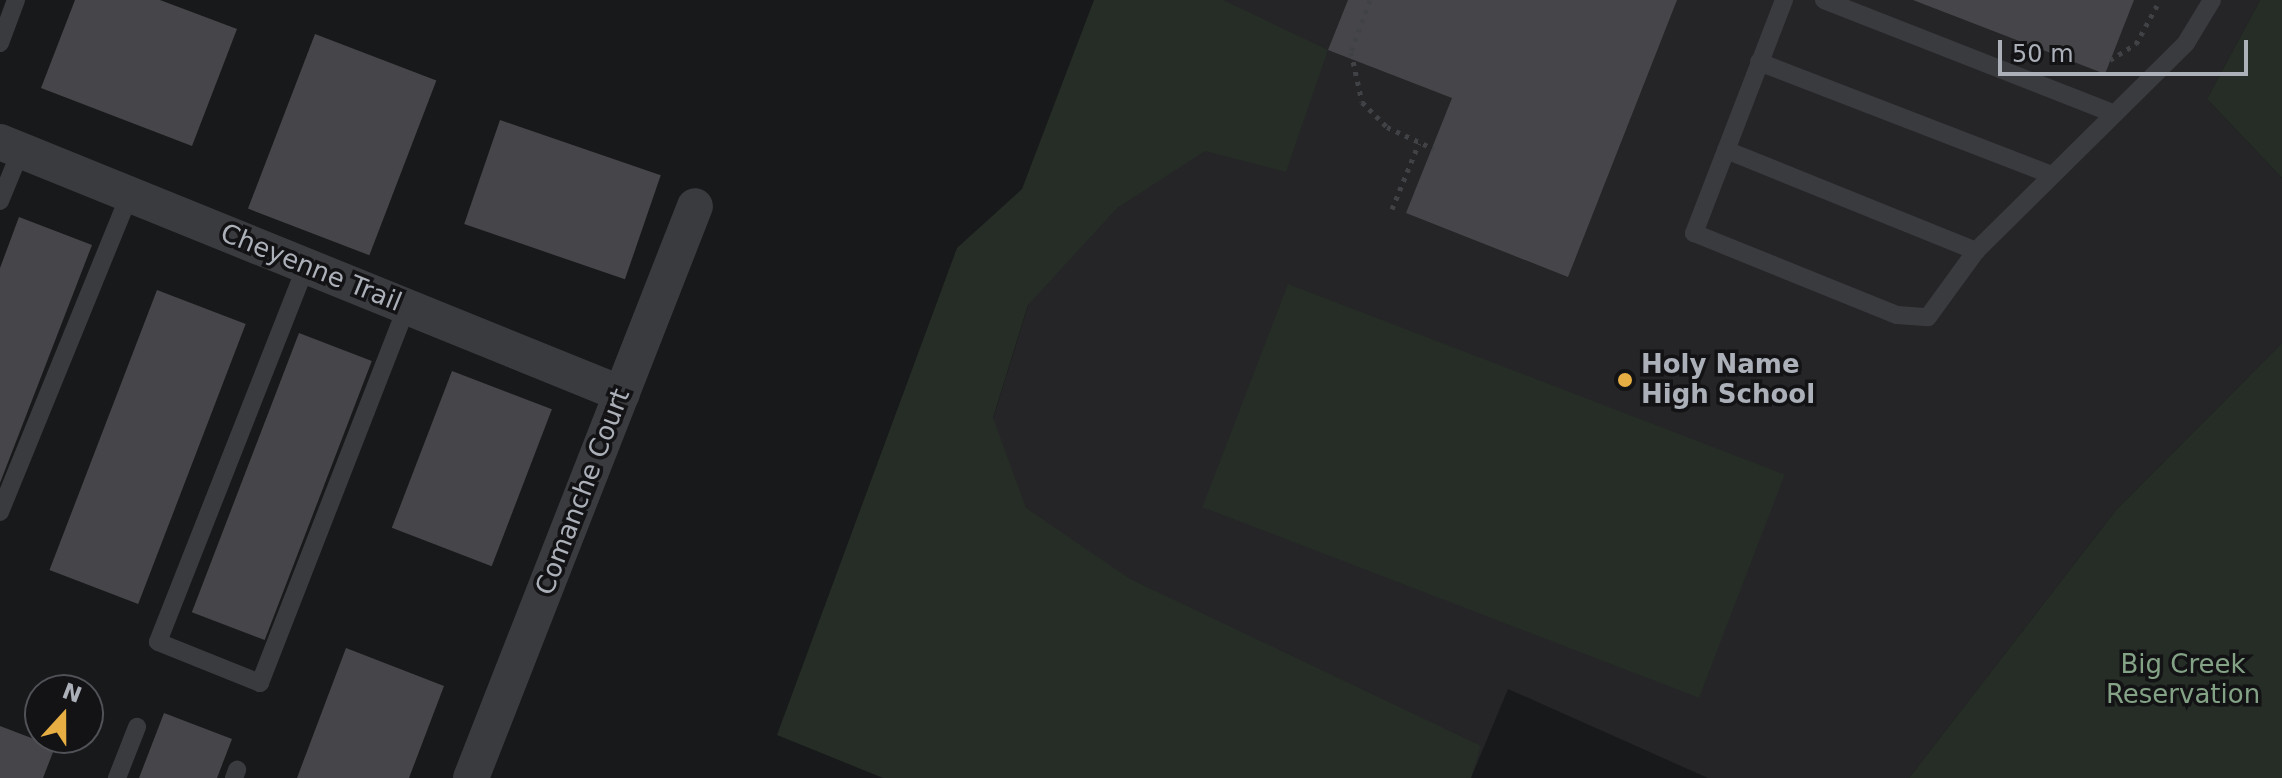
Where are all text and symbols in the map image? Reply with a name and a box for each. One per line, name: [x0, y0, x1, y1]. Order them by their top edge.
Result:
scale bar: [2002, 24, 2252, 74]
text: 50 m: [2012, 40, 2074, 68]
street label: Cheyenne Trail: [216, 218, 406, 318]
place label: Holy Name High School: [1641, 349, 1815, 410]
marker: Holy Name High School: [1616, 371, 1634, 389]
street label: Comanche Court: [529, 385, 637, 599]
park label: Big Creek Reservation: [2106, 649, 2260, 710]
north arrow: [24, 674, 104, 754]
text: N: [59, 678, 85, 708]

